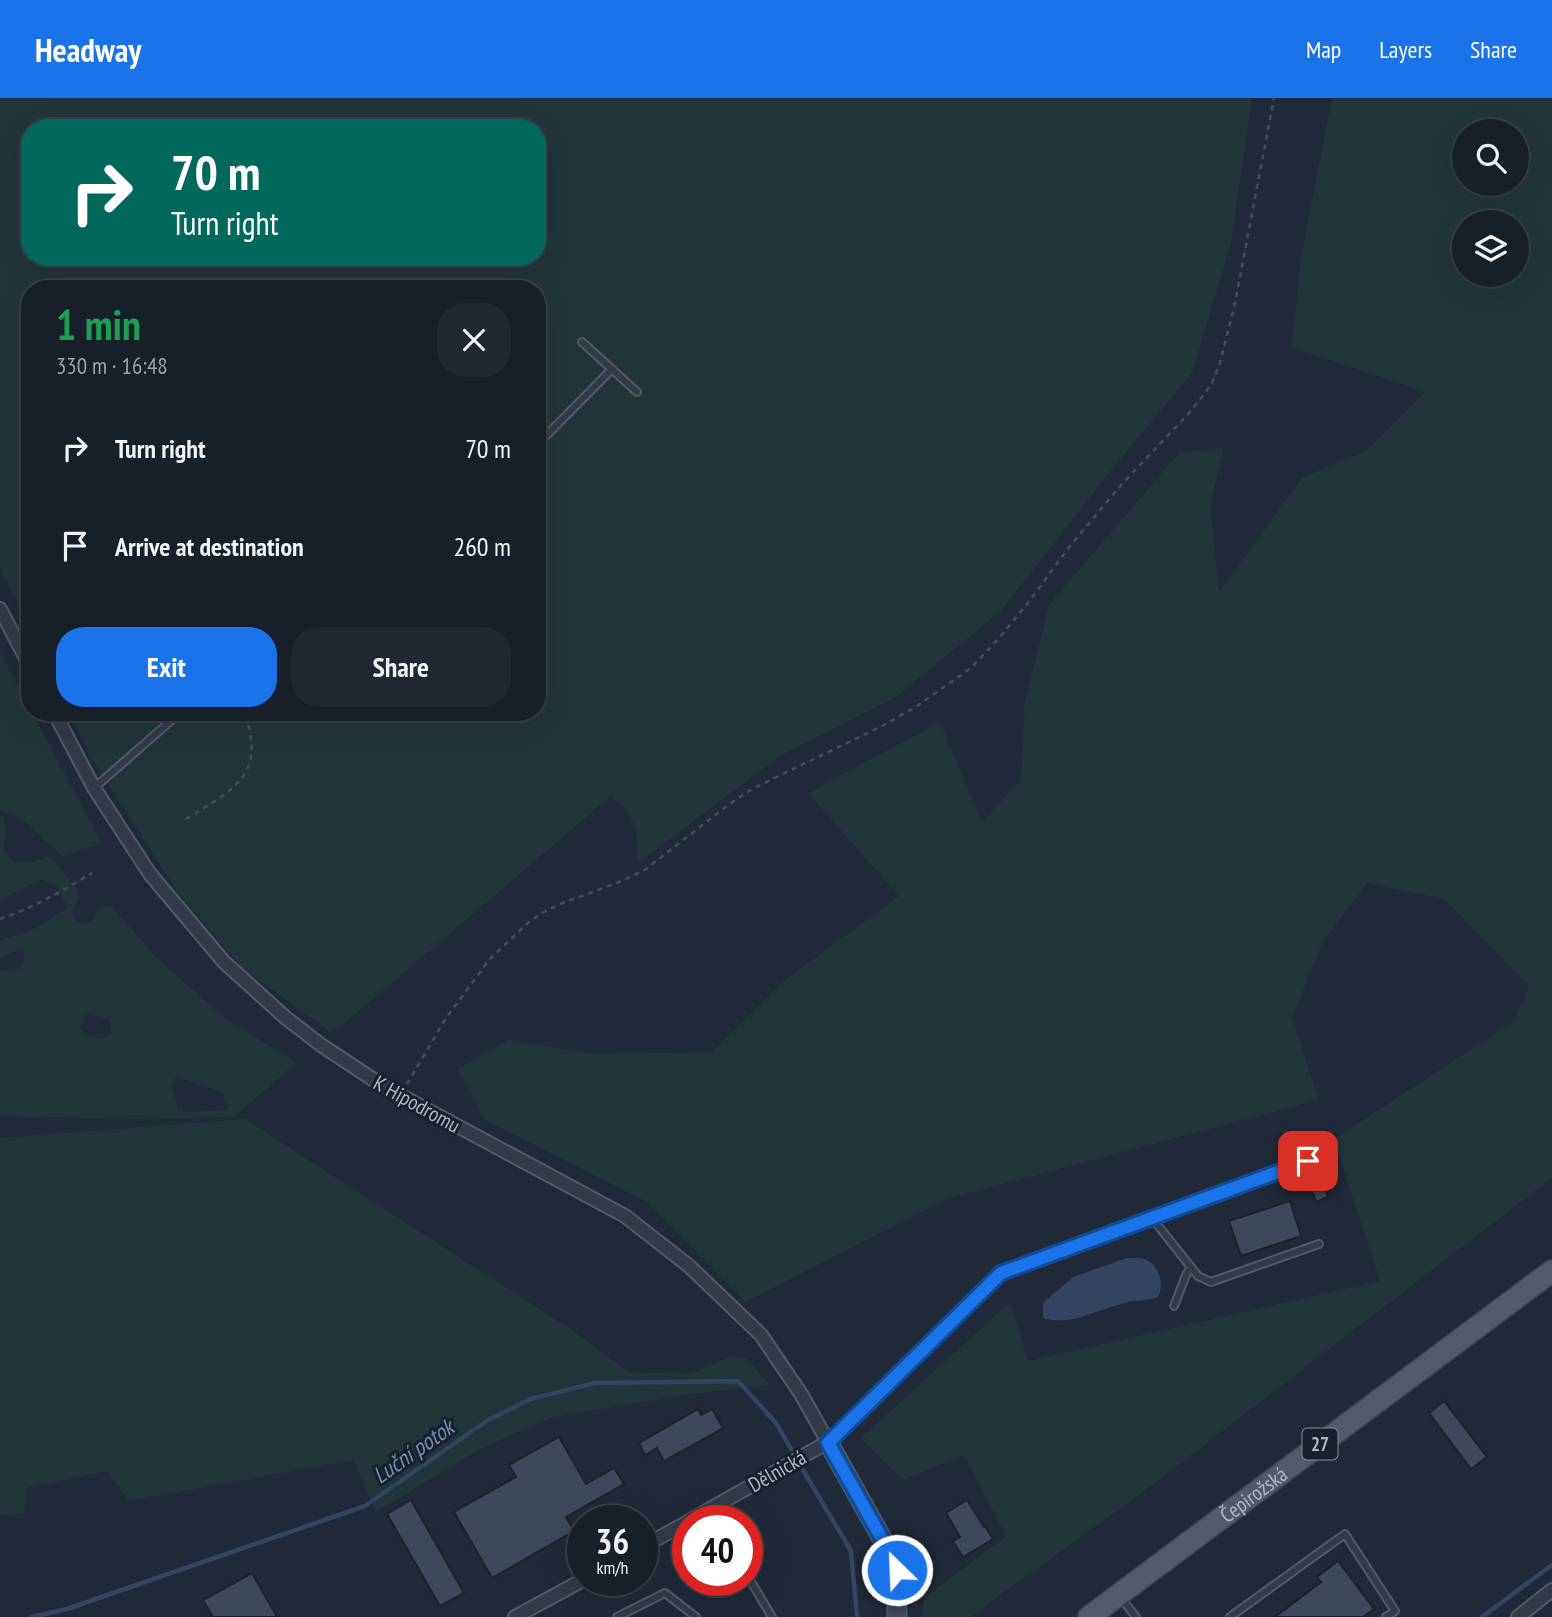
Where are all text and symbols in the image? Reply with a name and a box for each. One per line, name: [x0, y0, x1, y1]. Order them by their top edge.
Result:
text: Headway: [35, 28, 142, 71]
text: Map: [1306, 34, 1341, 65]
text: Layers: [1379, 34, 1432, 65]
text: Share: [1470, 34, 1517, 65]
map controls: [1452, 119, 1529, 287]
button: search: [1452, 119, 1529, 196]
text: 70 m: [171, 140, 260, 204]
icon: right: [56, 147, 147, 238]
text: Turn right: [171, 202, 279, 244]
button: layers: [1452, 210, 1529, 287]
text: 1 min: [56, 297, 141, 352]
button: close: [437, 303, 511, 377]
text: 330 m · 16:48: [56, 351, 168, 380]
icon: right: [56, 429, 94, 467]
text: Turn right: [115, 432, 206, 465]
text: 70 m: [465, 432, 511, 465]
icon: arrive: [56, 527, 94, 565]
text: Arrive at destination: [115, 530, 304, 563]
text: 260 m: [453, 530, 511, 563]
button: Exit: [56, 627, 277, 707]
button: Share: [291, 627, 511, 707]
street label: K Hipodromu: [369, 1069, 465, 1139]
pin: [1278, 1131, 1338, 1191]
icon: arrive: [1289, 1142, 1327, 1180]
water label: Luční potok: [367, 1411, 462, 1489]
road number: 27: [1302, 1428, 1338, 1460]
street label: Dělnická: [743, 1444, 811, 1498]
street label: Čepirožská: [1214, 1460, 1292, 1528]
speed limit sign: 40: [672, 1505, 763, 1596]
text: 36: [596, 1518, 629, 1564]
position arrow: [860, 1533, 934, 1607]
text: km/h: [597, 1556, 628, 1579]

